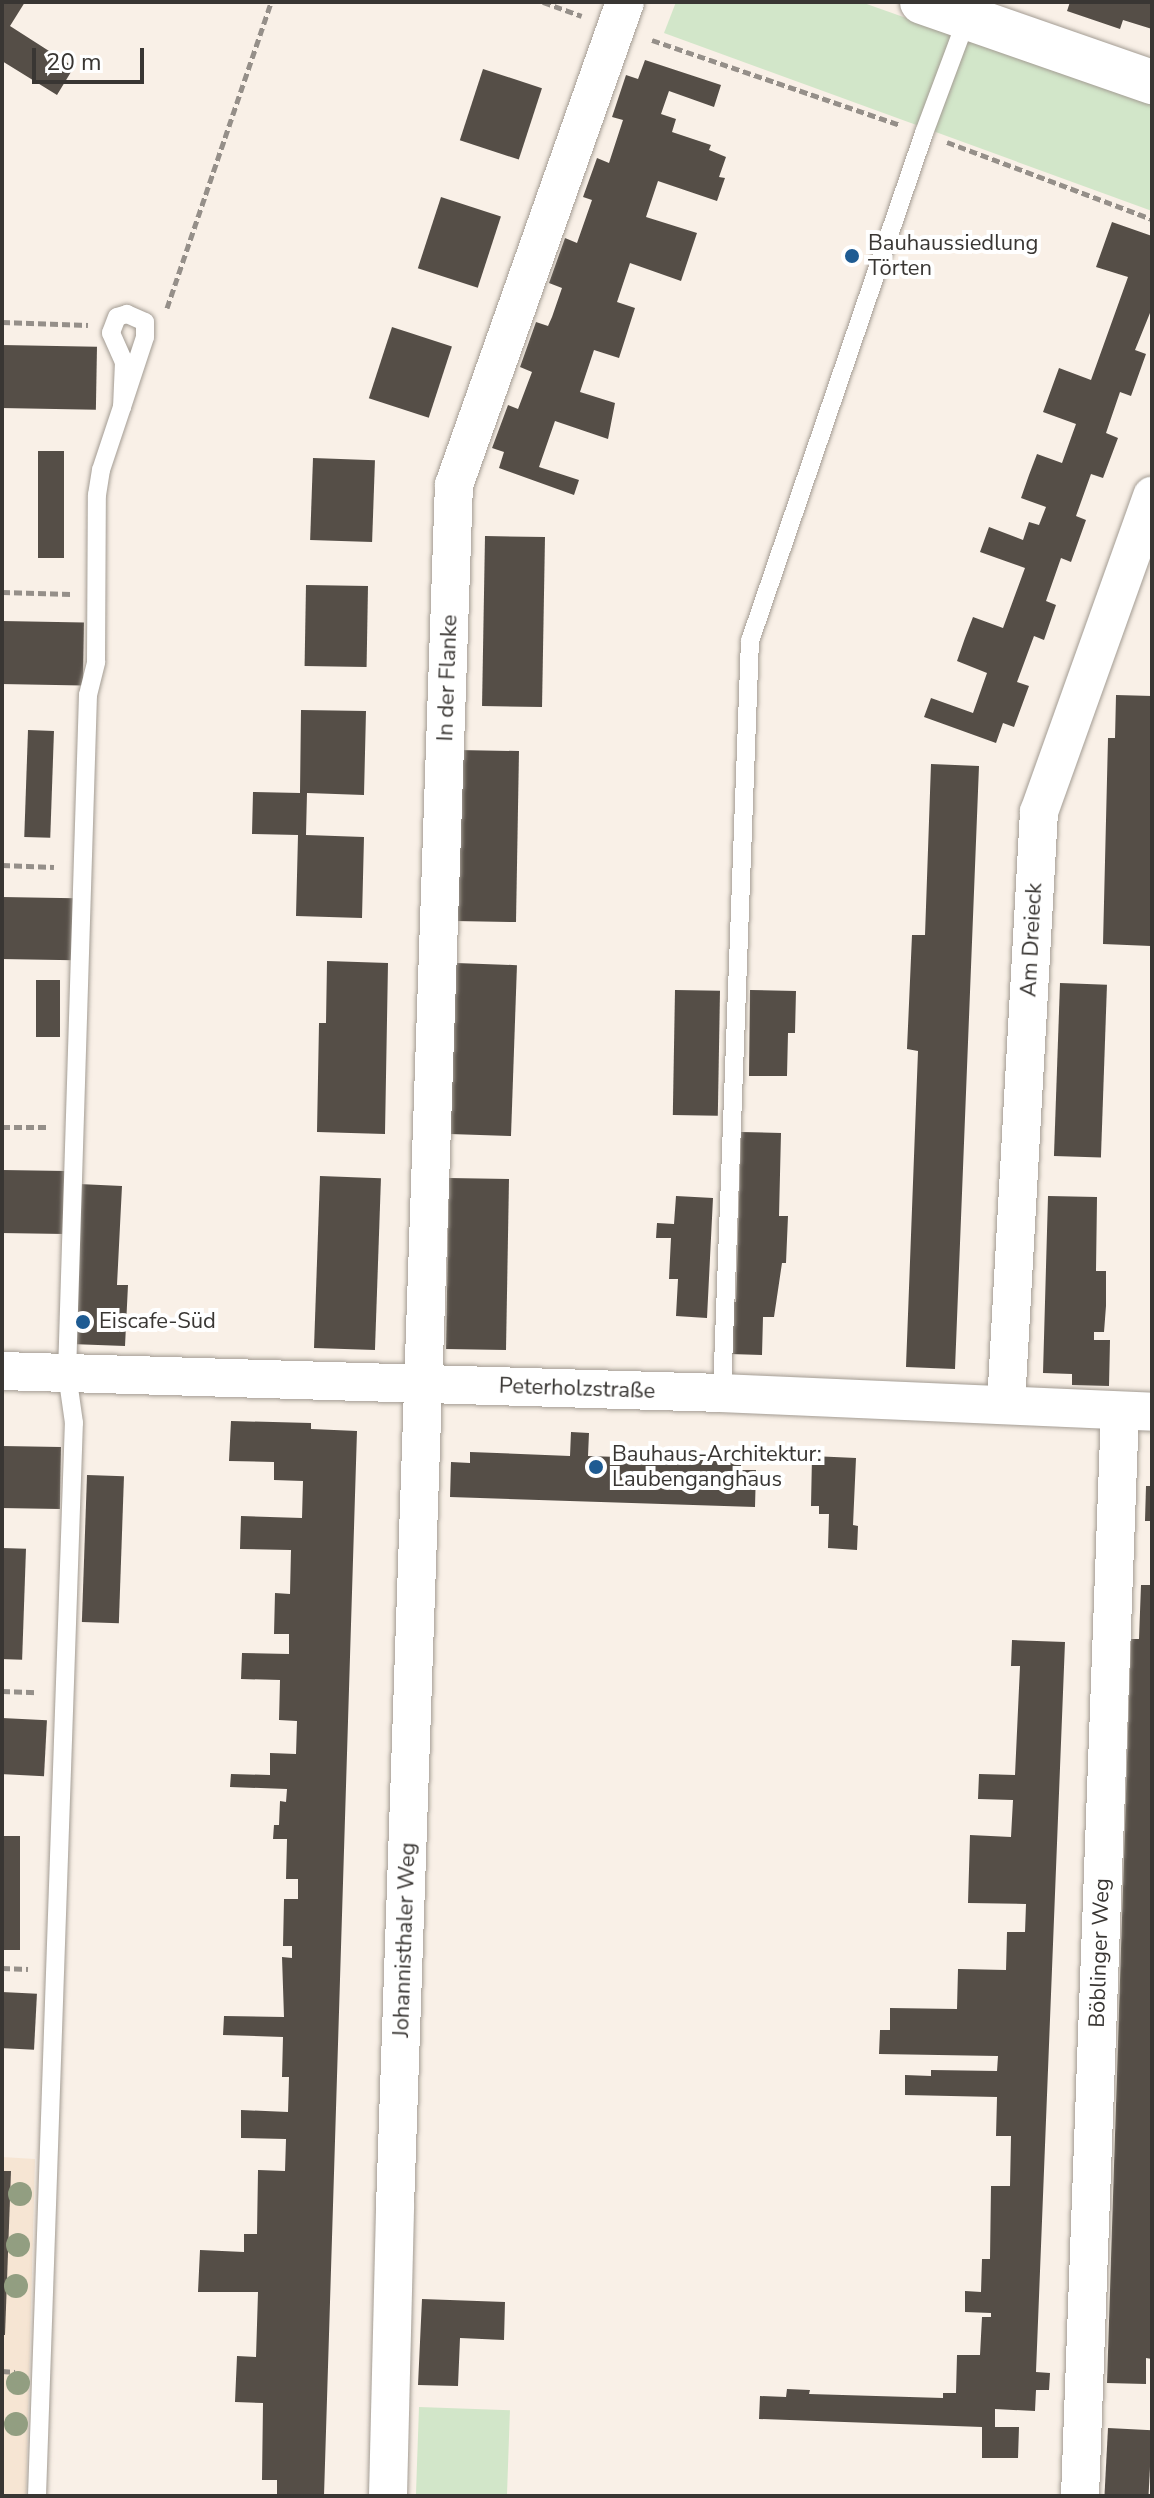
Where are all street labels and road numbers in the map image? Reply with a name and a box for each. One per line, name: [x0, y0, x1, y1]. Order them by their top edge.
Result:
street label: In der Flanke: [433, 614, 463, 742]
street label: Am Dreieck: [1016, 882, 1048, 998]
street label: Peterholzstraße: [498, 1373, 656, 1405]
street label: Johannisthaler Weg: [388, 1842, 422, 2038]
street label: Böblinger Weg: [1084, 1878, 1116, 2028]

